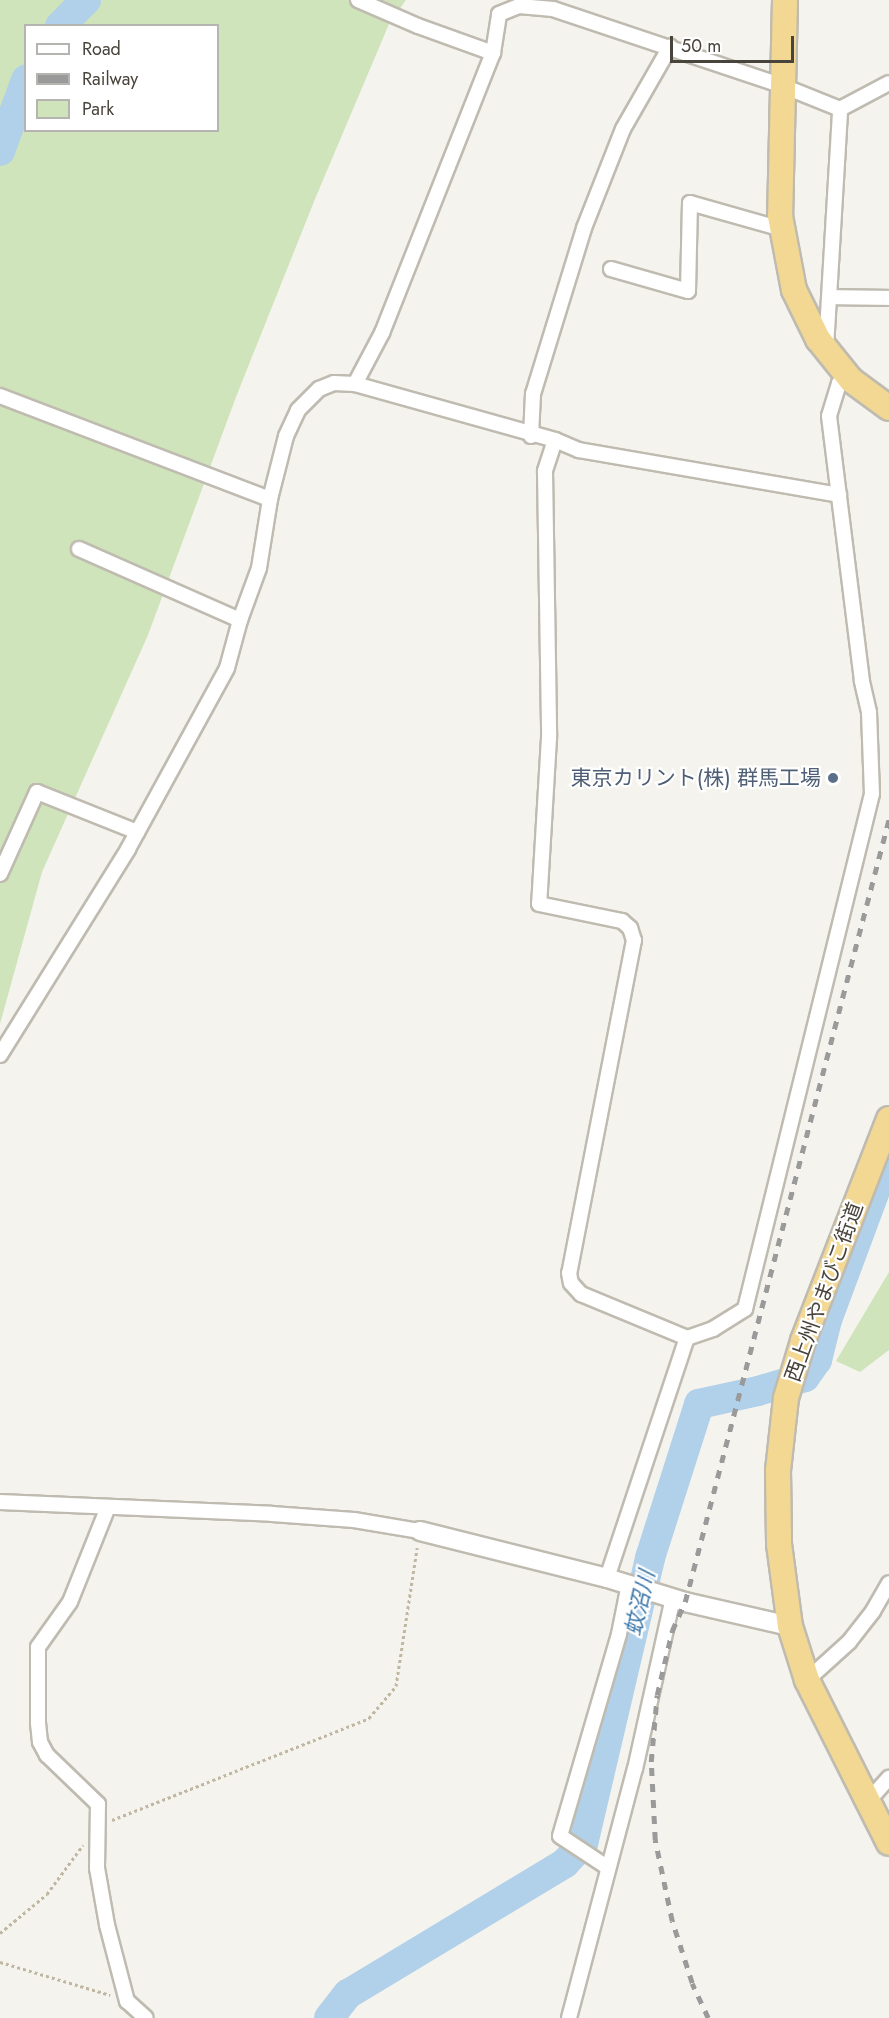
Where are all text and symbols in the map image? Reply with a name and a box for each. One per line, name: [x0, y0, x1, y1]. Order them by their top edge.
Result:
legend: [24, 24, 219, 132]
scale bar: [673, 24, 798, 62]
text: 50 m: [681, 33, 721, 59]
text: Road: [82, 36, 121, 62]
text: Railway: [82, 66, 138, 92]
text: Park: [82, 96, 114, 122]
place label: 東京カリント(株) 群馬工場: [571, 765, 821, 791]
marker: 東京カリント(株) 群馬工場: [826, 771, 840, 785]
street label: 西上州やまびこ街道: [780, 1199, 868, 1385]
water label: 蚊沼川: [620, 1568, 660, 1638]

